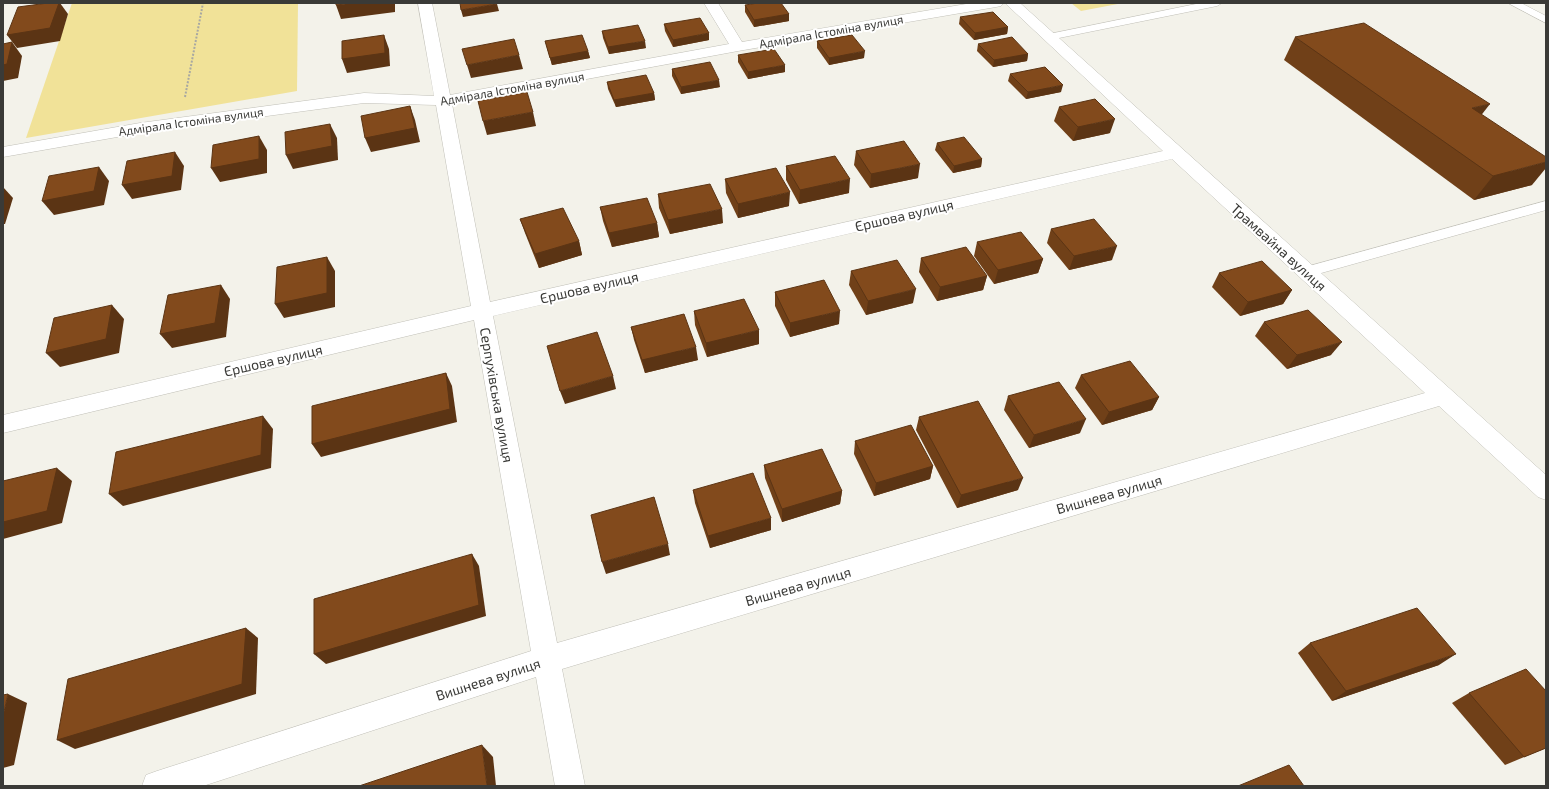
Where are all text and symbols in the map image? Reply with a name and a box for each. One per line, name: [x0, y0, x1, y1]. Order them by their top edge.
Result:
street label: Адмірала Істоміна вулиця: [758, 11, 904, 52]
street label: Адмірала Істоміна вулиця: [439, 68, 585, 109]
street label: Адмірала Істоміна вулиця: [118, 104, 264, 139]
street label: Єршова вулиця: [853, 195, 955, 235]
street label: Трамвайна вулиця: [1228, 200, 1330, 294]
street label: Єршова вулиця: [538, 267, 640, 307]
street label: Серпухівська вулиця: [477, 326, 517, 464]
street label: Єршова вулиця: [222, 340, 324, 380]
street label: Вишнева вулиця: [1054, 471, 1164, 517]
street label: Вишнева вулиця: [743, 563, 853, 609]
street label: Вишнева вулиця: [433, 654, 543, 704]

